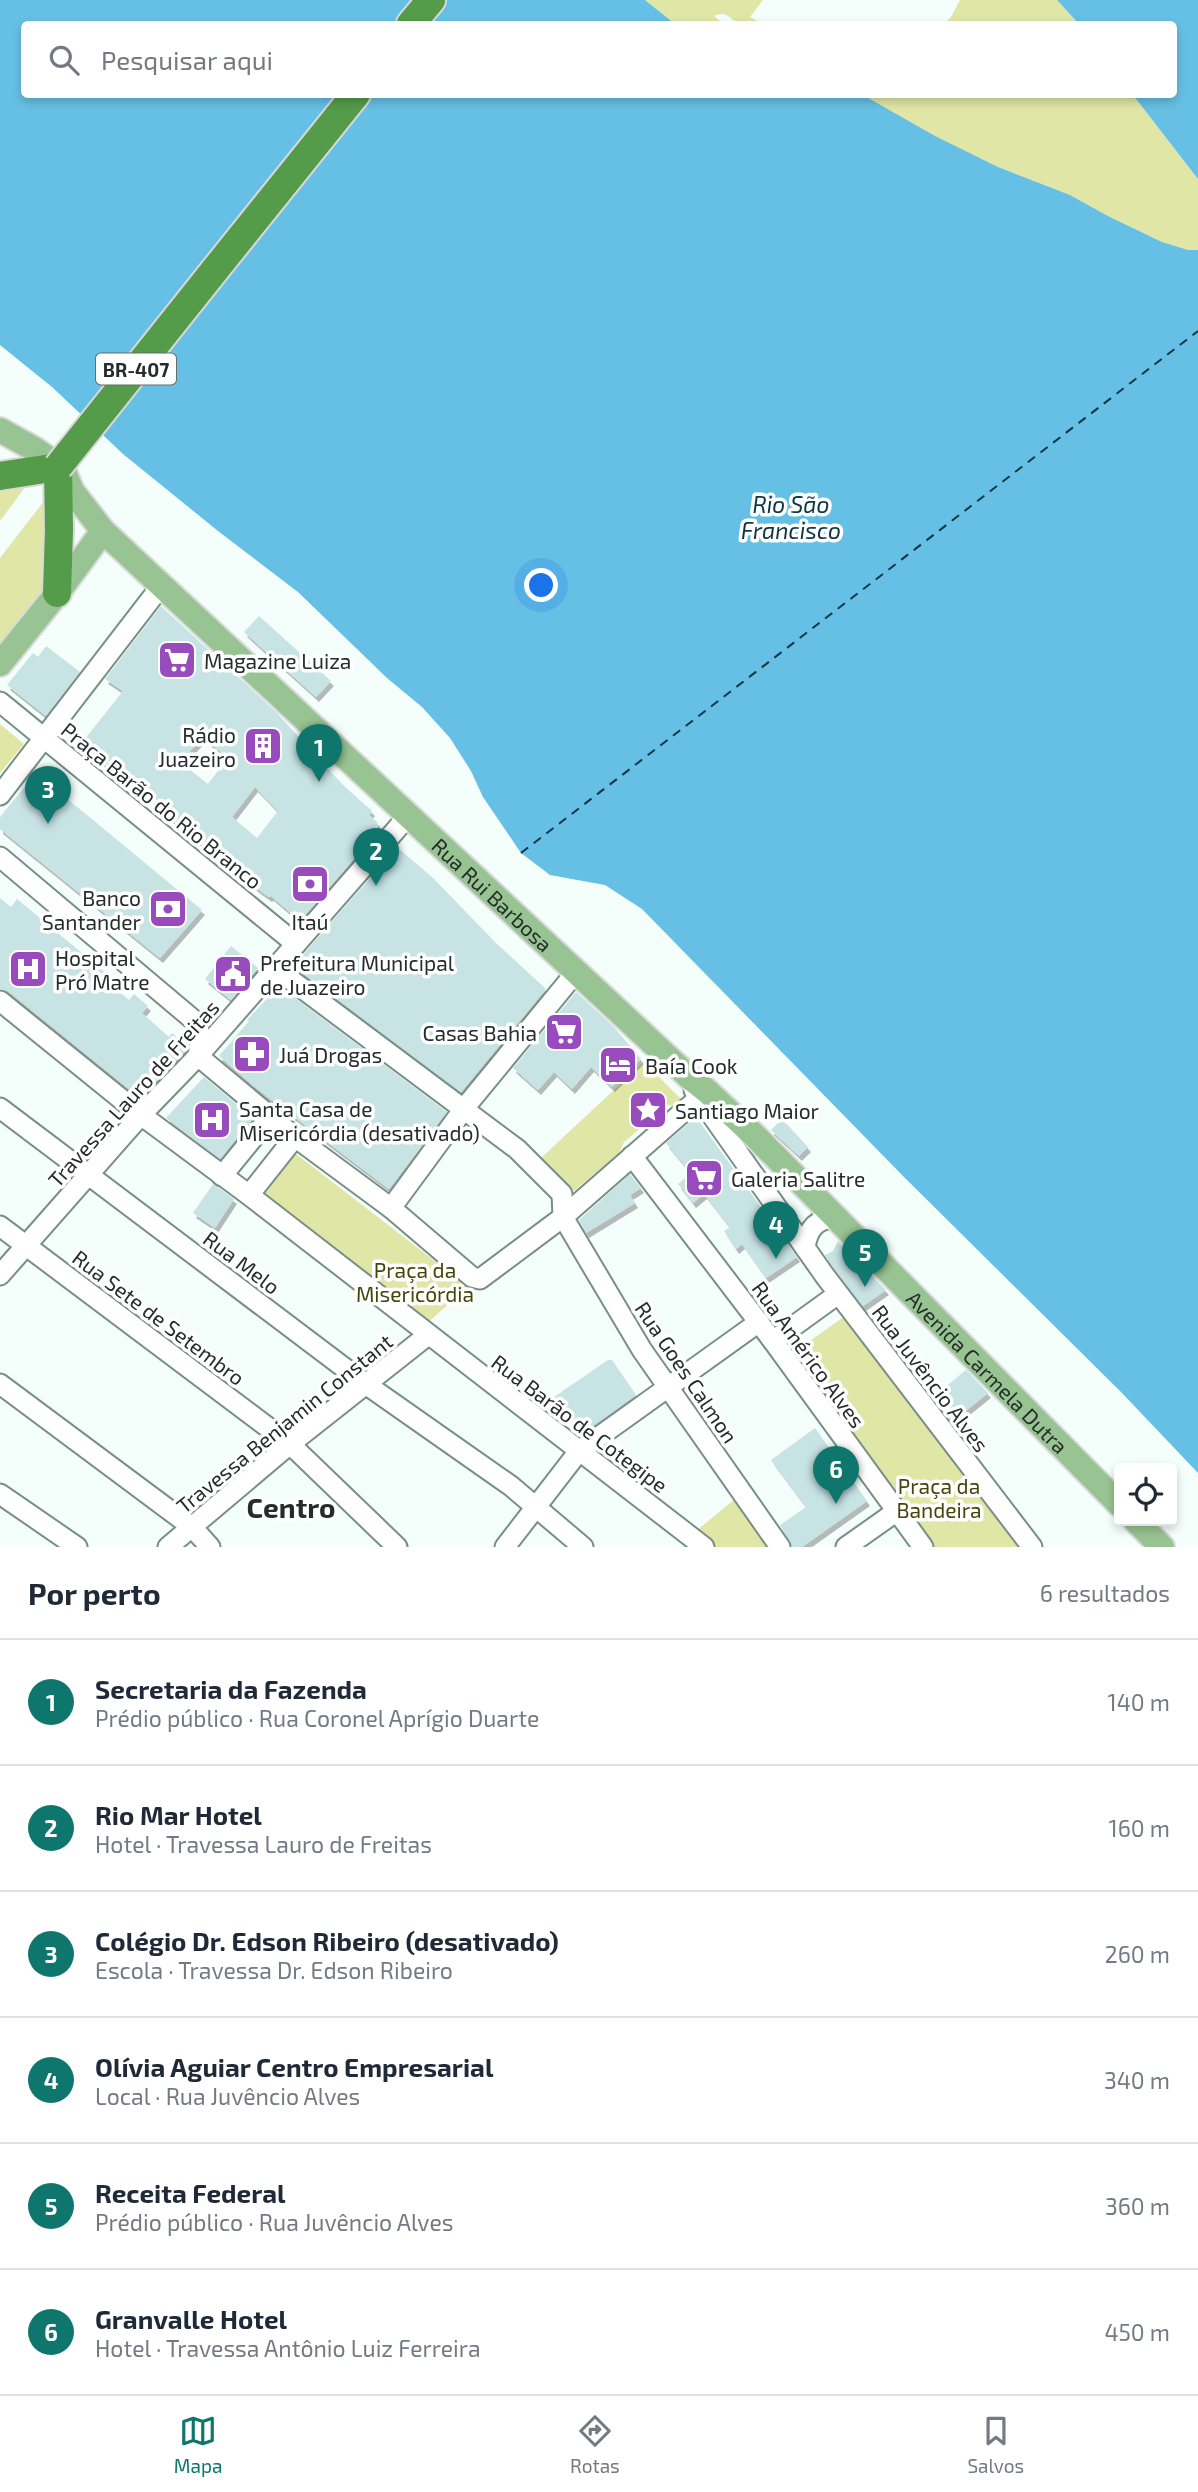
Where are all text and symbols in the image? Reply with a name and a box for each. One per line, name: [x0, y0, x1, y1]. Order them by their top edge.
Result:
search box: [21, 21, 1177, 98]
icon: search: [45, 41, 83, 79]
text: Pesquisar aqui: [101, 44, 273, 75]
road number: BR-407: [96, 354, 176, 384]
water label: Rio São Francisco: [741, 490, 841, 544]
your location: [524, 568, 558, 602]
supermarket icon: Magazine Luiza: [156, 639, 198, 681]
place label: Magazine Luiza: [204, 648, 351, 673]
street label: Praça Barão do Rio Branco: [56, 716, 267, 895]
place label: Rádio Juazeiro: [158, 722, 236, 771]
pin: 1: [296, 724, 342, 782]
building icon: Rádio Juazeiro: [242, 725, 284, 767]
pin: 3: [25, 766, 71, 824]
pin: 2: [353, 828, 399, 886]
street label: Rua Rui Barbosa: [428, 832, 558, 956]
bank icon: Itaú: [289, 863, 331, 905]
place label: Banco Santander: [42, 885, 142, 934]
bank icon: Banco Santander: [147, 888, 189, 930]
place label: Itaú: [291, 909, 329, 934]
place label: Hospital Pró Matre: [55, 945, 150, 994]
hospital icon: Hospital Pró Matre: [7, 948, 49, 990]
place label: Prefeitura Municipal de Juazeiro: [260, 950, 455, 999]
public building icon: Prefeitura Municipal de Juazeiro: [212, 953, 254, 995]
street label: Travessa Lauro de Freitas: [42, 994, 224, 1192]
supermarket icon: Casas Bahia: [543, 1011, 585, 1053]
place label: Casas Bahia: [422, 1020, 537, 1045]
pharmacy icon: Juá Drogas: [231, 1033, 273, 1075]
place label: Juá Drogas: [279, 1042, 382, 1067]
hotel icon: Baía Cook: [597, 1044, 639, 1086]
place label: Baía Cook: [645, 1053, 738, 1078]
place icon: Santiago Maior: [627, 1089, 669, 1131]
place label: Santa Casa de Misericórdia (desativado): [239, 1096, 480, 1145]
place label: Santiago Maior: [675, 1098, 820, 1123]
hospital icon: Santa Casa de Misericórdia (desativado): [191, 1099, 233, 1141]
supermarket icon: Galeria Salitre: [683, 1157, 725, 1199]
place label: Galeria Salitre: [731, 1166, 865, 1191]
pin: 4: [753, 1201, 799, 1259]
street label: Rua Melo: [199, 1225, 285, 1299]
pin: 5: [842, 1229, 888, 1287]
street label: Rua Sete de Setembro: [68, 1244, 250, 1390]
park label: Praça da Misericórdia: [356, 1257, 474, 1306]
street label: Rua Américo Alves: [747, 1276, 871, 1432]
street label: Avenida Carmela Dutra: [902, 1285, 1074, 1458]
street label: Rua Goes Calmon: [630, 1297, 744, 1447]
street label: Rua Juvêncio Alves: [868, 1300, 994, 1456]
street label: Travessa Benjamin Constant: [171, 1328, 398, 1519]
street label: Rua Barão de Cotegipe: [487, 1349, 673, 1497]
pin: 6: [813, 1446, 859, 1504]
map controls: [1114, 1463, 1177, 1526]
button: locate: [1114, 1463, 1177, 1526]
park label: Praça da Bandeira: [896, 1473, 982, 1522]
district label: Centro: [247, 1490, 335, 1524]
text: Por perto: [28, 1575, 161, 1611]
text: 6 resultados: [1040, 1579, 1170, 1607]
text: Secretaria da Fazenda: [95, 1673, 367, 1704]
text: 1: [46, 1688, 56, 1716]
text: 140 m: [1108, 1688, 1170, 1716]
text: Prédio público · Rua Coronel Aprígio Duarte: [95, 1704, 539, 1732]
text: Rio Mar Hotel: [95, 1799, 262, 1830]
text: 2: [44, 1814, 58, 1842]
text: 160 m: [1109, 1814, 1170, 1842]
text: Hotel · Travessa Lauro de Freitas: [95, 1830, 432, 1858]
text: Colégio Dr. Edson Ribeiro (desativado): [95, 1925, 559, 1956]
text: 3: [44, 1940, 58, 1968]
text: 260 m: [1105, 1940, 1170, 1968]
text: Escola · Travessa Dr. Edson Ribeiro: [95, 1956, 453, 1984]
text: Olívia Aguiar Centro Empresarial: [95, 2051, 493, 2082]
text: 4: [44, 2066, 58, 2094]
text: 340 m: [1104, 2066, 1170, 2094]
text: Local · Rua Juvêncio Alves: [95, 2082, 360, 2110]
text: Receita Federal: [95, 2177, 286, 2208]
text: 5: [45, 2192, 57, 2220]
text: 360 m: [1105, 2192, 1170, 2220]
text: Prédio público · Rua Juvêncio Alves: [95, 2208, 453, 2236]
text: Granvalle Hotel: [95, 2303, 287, 2334]
text: 6: [44, 2318, 58, 2346]
text: 450 m: [1104, 2318, 1170, 2346]
text: Hotel · Travessa Antônio Luiz Ferreira: [95, 2334, 481, 2362]
tab: Mapa: [174, 2412, 222, 2477]
tab: Rotas: [570, 2412, 620, 2477]
tab: Salvos: [967, 2412, 1024, 2477]

